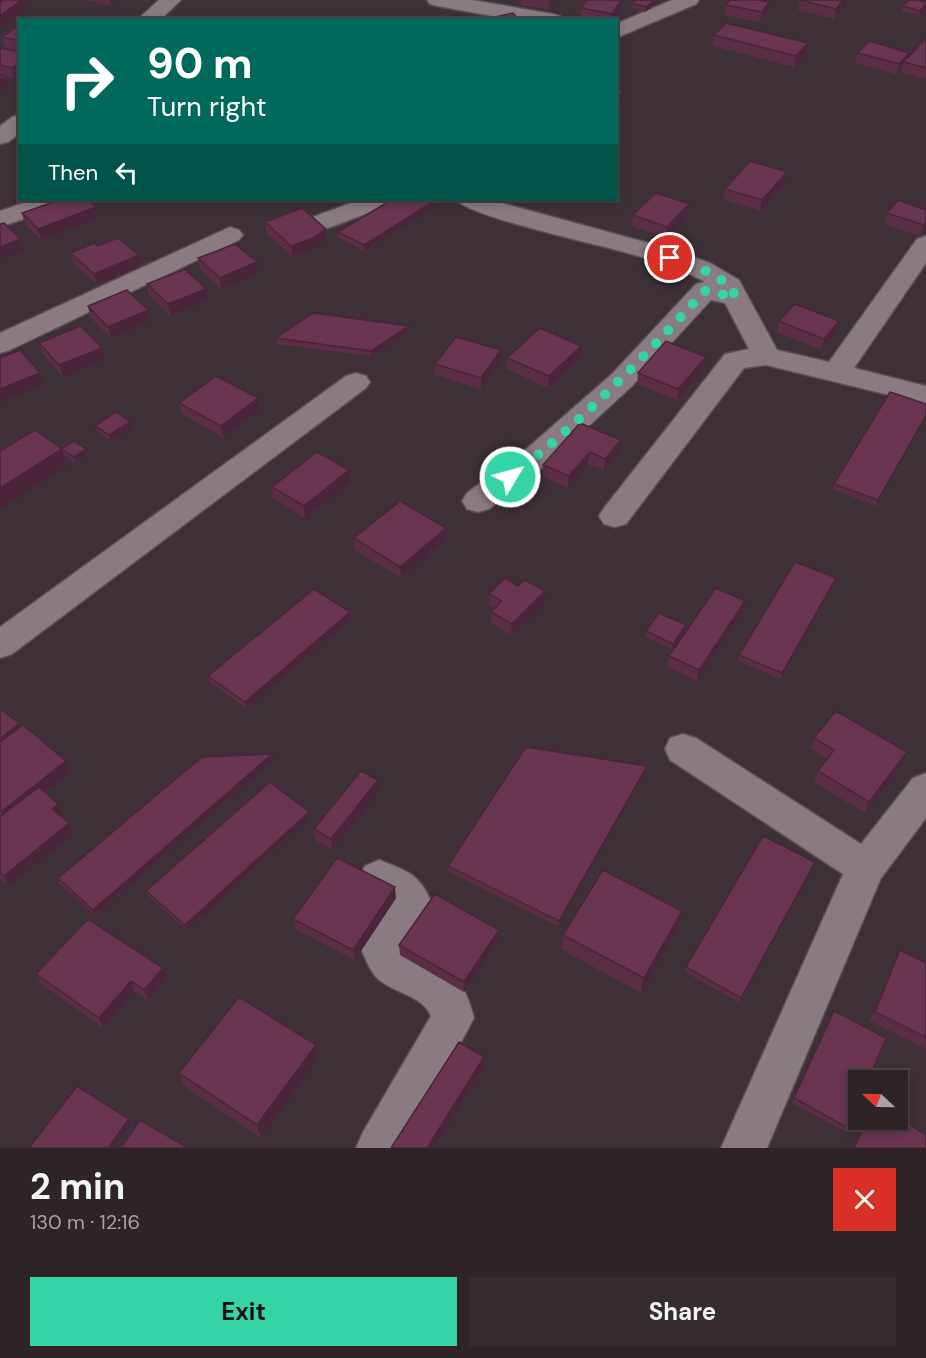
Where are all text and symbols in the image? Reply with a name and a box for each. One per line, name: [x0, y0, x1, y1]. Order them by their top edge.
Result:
text: 90 m: [147, 36, 253, 91]
icon: right: [48, 42, 126, 120]
text: Turn right: [147, 89, 267, 124]
icon: left: [110, 156, 143, 189]
text: Then: [48, 158, 98, 187]
pin: [644, 232, 695, 283]
icon: arrive: [653, 241, 686, 274]
position arrow: [478, 445, 542, 509]
north arrow: [848, 1070, 908, 1130]
map controls: [848, 1070, 908, 1130]
text: 2 min: [30, 1163, 125, 1210]
button: close: [833, 1168, 896, 1231]
text: 130 m · 12:16: [30, 1209, 140, 1235]
button: Exit: [30, 1277, 457, 1346]
button: Share: [469, 1277, 896, 1346]

